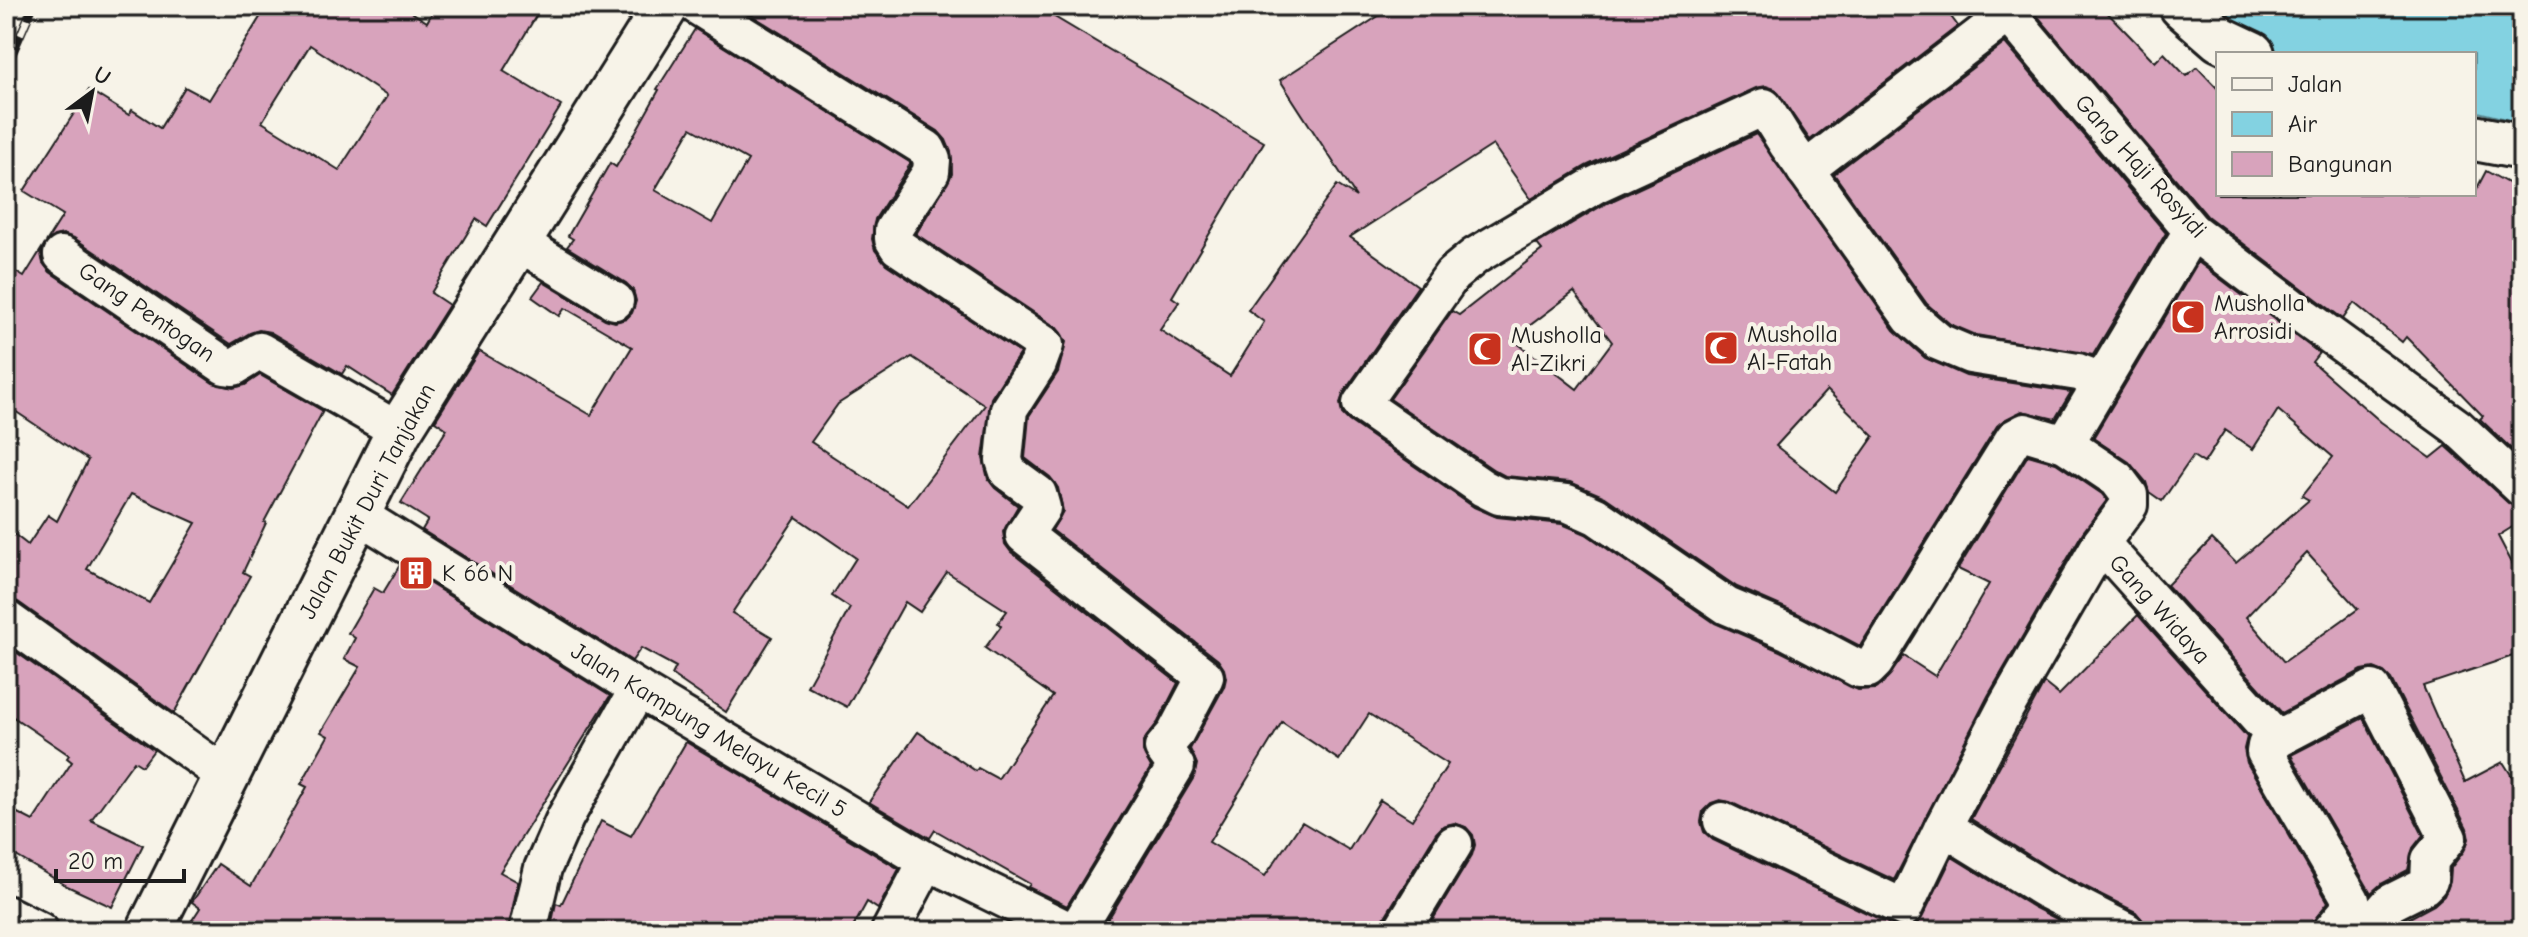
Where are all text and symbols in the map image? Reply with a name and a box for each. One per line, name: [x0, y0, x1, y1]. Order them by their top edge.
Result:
north arrow: [52, 52, 132, 132]
legend: [2216, 52, 2476, 196]
text: U: [89, 61, 115, 91]
text: Jalan: [2288, 70, 2342, 98]
street label: Gang Haji Rosyidi: [2069, 89, 2213, 243]
text: Air: [2288, 110, 2317, 138]
text: Bangunan: [2288, 150, 2392, 178]
street label: Gang Pentogan: [73, 256, 221, 368]
place label: Musholla Arrosidi: [2214, 289, 2305, 345]
mosque icon: Musholla Arrosidi: [2169, 298, 2207, 336]
place label: Musholla Al-Fatah: [1747, 320, 1838, 376]
place label: Musholla Al-Zikri: [1511, 321, 1602, 377]
mosque icon: Musholla Al-Fatah: [1702, 329, 1740, 367]
mosque icon: Musholla Al-Zikri: [1466, 330, 1504, 368]
street label: Jalan Bukit Duri Tanjakan: [293, 379, 441, 623]
street label: Gang Widaya: [2104, 548, 2216, 670]
building icon: K 66 N: [397, 554, 435, 592]
place label: K 66 N: [442, 559, 513, 587]
street label: Jalan Kampung Melayu Kecil 5: [566, 636, 852, 824]
scale bar: [56, 833, 184, 883]
text: 20 m: [68, 847, 123, 875]

